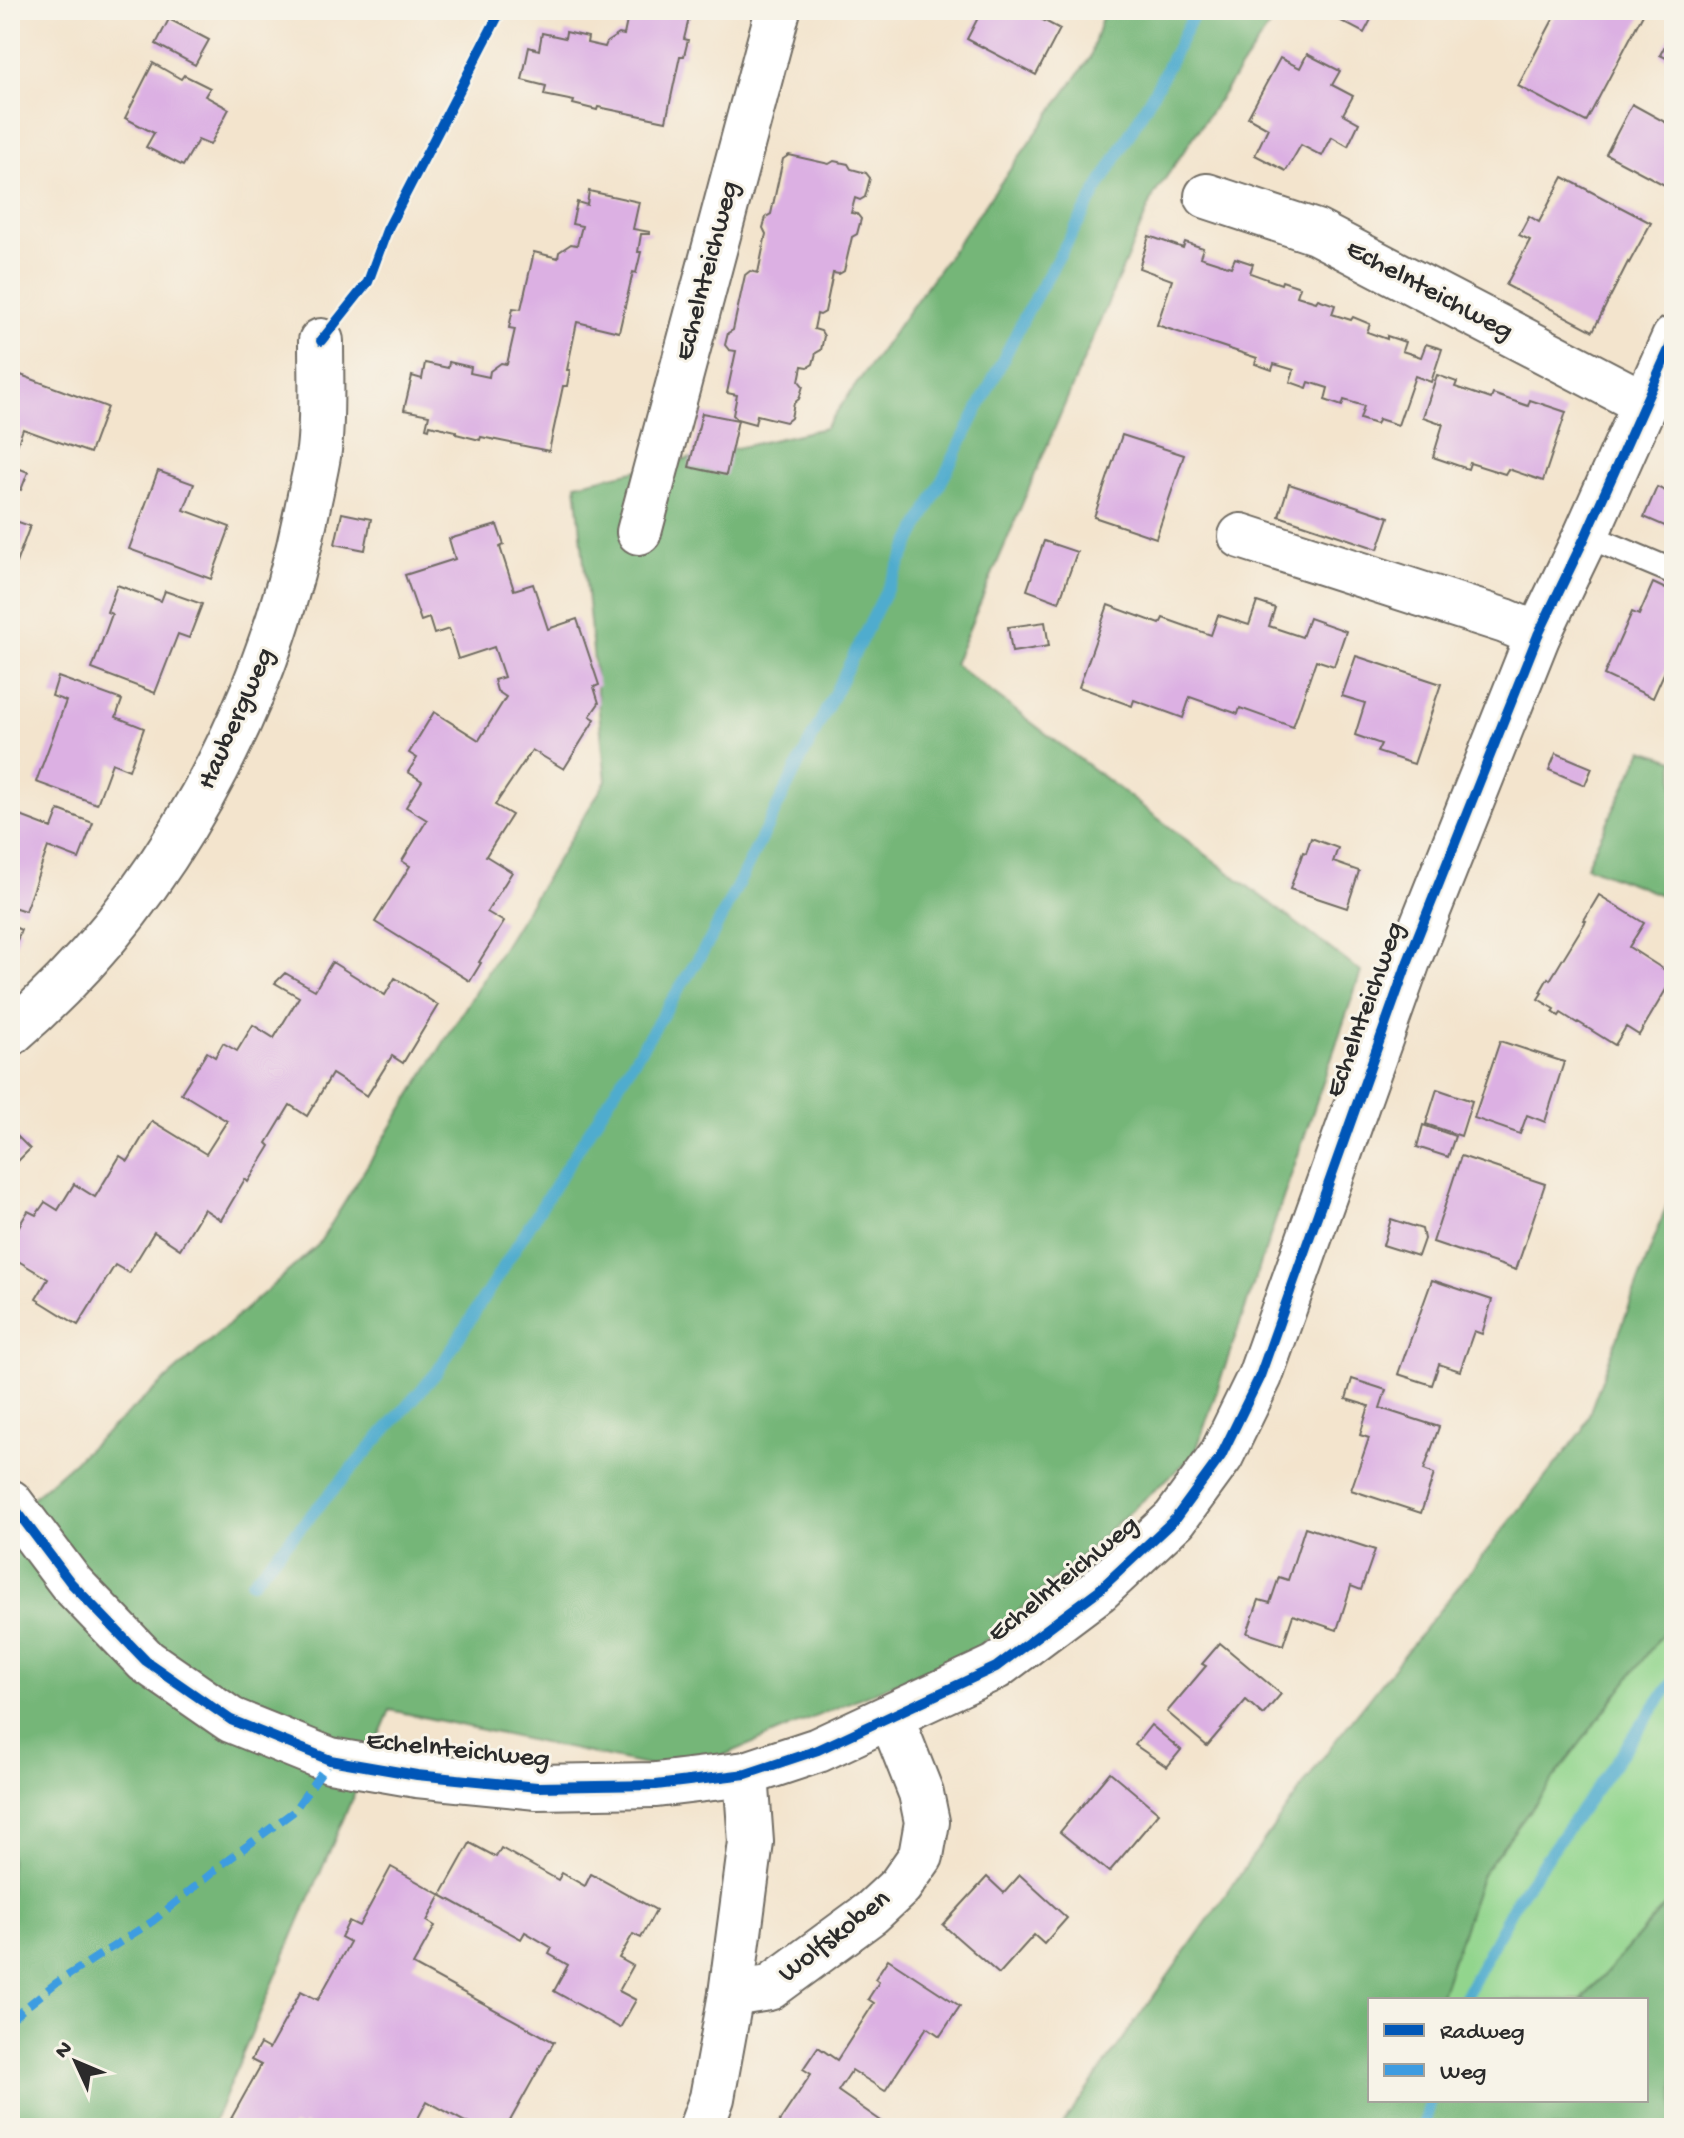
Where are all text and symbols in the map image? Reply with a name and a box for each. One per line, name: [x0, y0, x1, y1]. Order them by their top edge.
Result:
street label: Echelnteichweg: [668, 178, 748, 364]
street label: Echelnteichweg: [1340, 233, 1518, 349]
street label: Haubergweg: [191, 643, 283, 795]
street label: Echelnteichweg: [1319, 918, 1413, 1102]
street label: Echelnteichweg: [982, 1509, 1146, 1651]
street label: Echelnteichweg: [365, 1725, 551, 1777]
street label: Wolfskoben: [772, 1883, 898, 1991]
legend: [1368, 1998, 1648, 2102]
text: Radweg: [1440, 2019, 1525, 2048]
north arrow: [36, 2022, 116, 2102]
text: N: [50, 2037, 79, 2065]
text: Weg: [1440, 2059, 1486, 2088]

